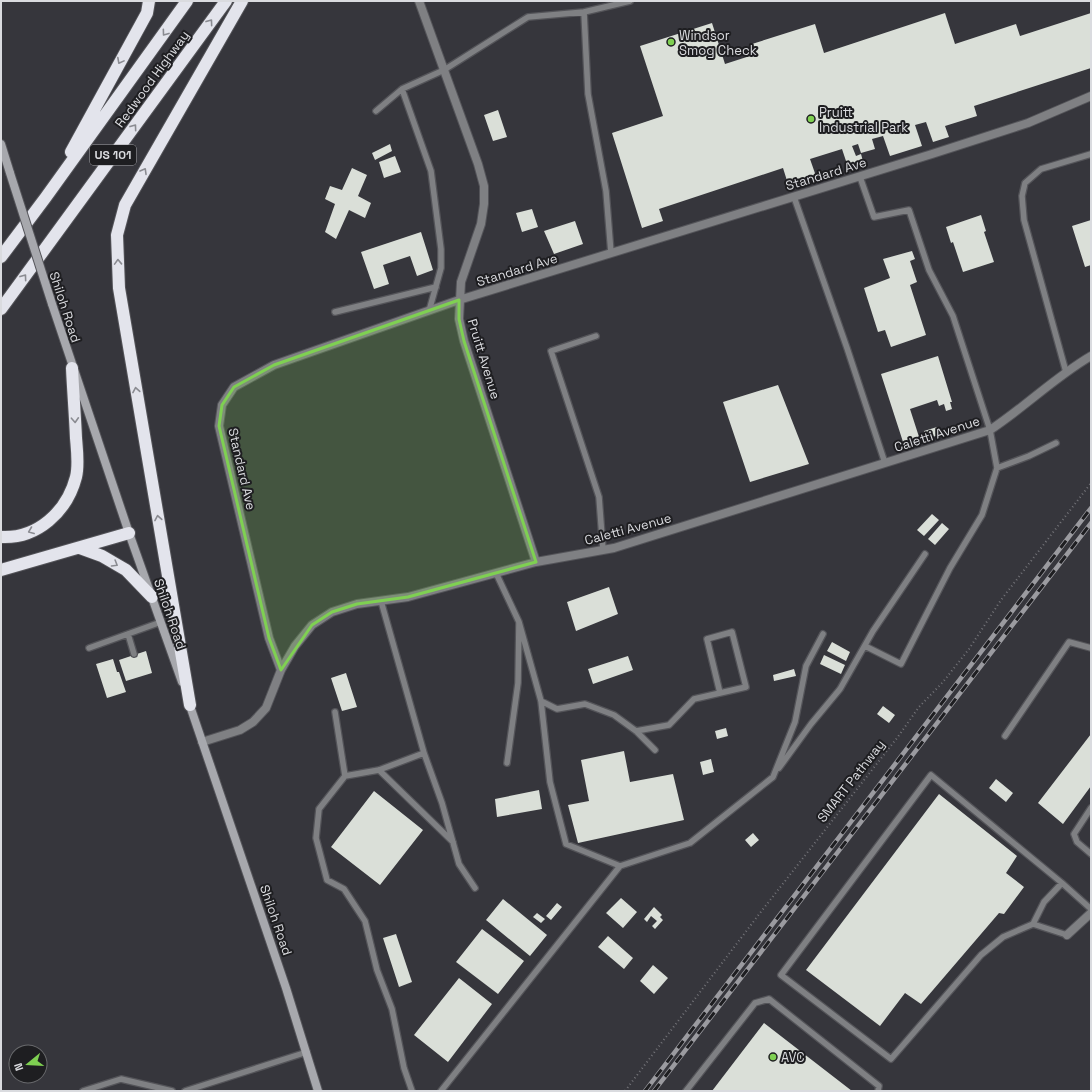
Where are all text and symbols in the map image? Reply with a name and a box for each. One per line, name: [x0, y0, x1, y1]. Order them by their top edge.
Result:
one-way arrow: [206, 19, 213, 26]
street label: Redwood Highway: [111, 27, 193, 131]
place label: Windsor Smog Check: [679, 27, 757, 59]
one-way arrow: [163, 28, 170, 35]
marker: Windsor Smog Check: [666, 37, 676, 47]
one-way arrow: [118, 57, 125, 64]
place label: Pruitt Industrial Park: [819, 104, 908, 136]
marker: Pruitt Industrial Park: [806, 114, 816, 124]
one-way arrow: [129, 124, 137, 131]
road number: US 101: [90, 145, 136, 165]
street label: Standard Ave: [783, 154, 869, 194]
one-way arrow: [140, 168, 147, 175]
street label: Standard Ave: [474, 250, 560, 290]
one-way arrow: [114, 259, 122, 265]
street label: Shiloh Road: [46, 269, 84, 345]
one-way arrow: [19, 274, 27, 281]
street label: Pruitt Avenue: [464, 317, 504, 401]
one-way arrow: [132, 387, 141, 393]
street label: Caletti Avenue: [892, 412, 982, 456]
one-way arrow: [71, 417, 79, 423]
street label: Standard Ave: [224, 426, 260, 512]
street label: Caletti Avenue: [583, 509, 673, 549]
one-way arrow: [154, 515, 163, 521]
one-way arrow: [28, 527, 35, 535]
one-way arrow: [111, 559, 118, 566]
street label: Shiloh Road: [150, 576, 190, 652]
street label: SMART Pathway: [813, 736, 889, 826]
street label: Shiloh Road: [256, 882, 296, 958]
north arrow: [8, 1044, 48, 1084]
place label: AVC: [781, 1049, 805, 1066]
marker: AVC: [768, 1052, 778, 1062]
text: N: [11, 1061, 26, 1073]

